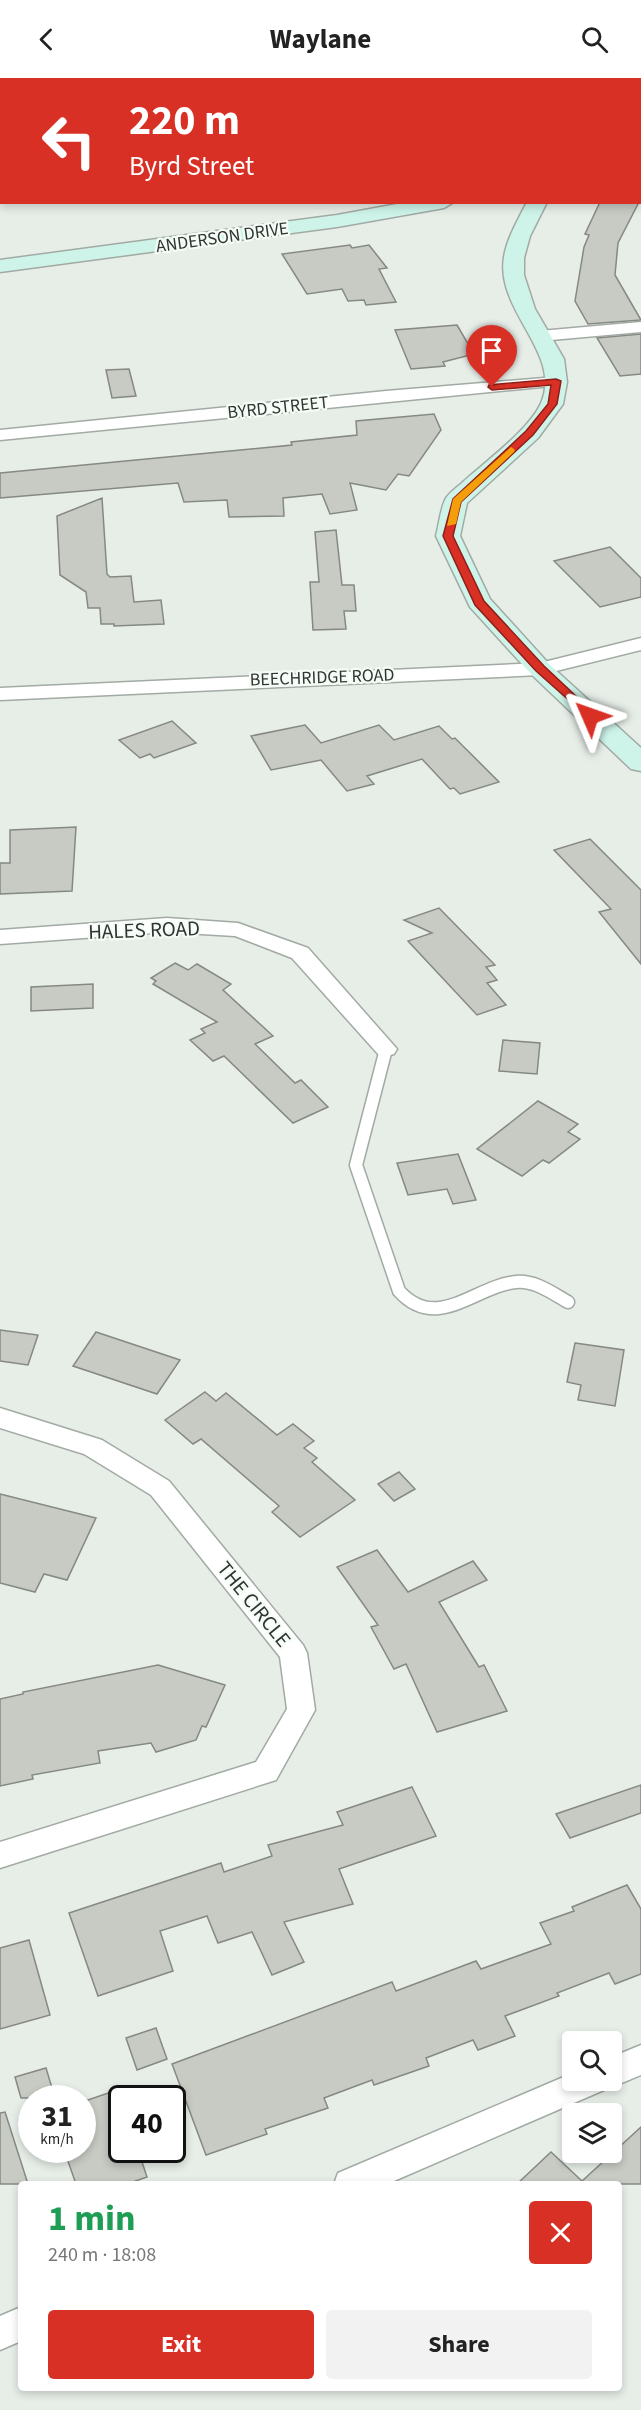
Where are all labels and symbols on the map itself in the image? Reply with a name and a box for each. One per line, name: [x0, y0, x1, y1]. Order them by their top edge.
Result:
street label: ANDERSON DRIVE: [154, 216, 290, 259]
pin: [466, 325, 517, 387]
street label: BYRD STREET: [226, 390, 330, 425]
street label: BEECHRIDGE ROAD: [249, 662, 395, 693]
position arrow: [558, 684, 622, 748]
street label: HALES ROAD: [88, 913, 200, 947]
street label: THE CIRCLE: [210, 1555, 298, 1653]
speed limit sign: 40: [108, 2085, 186, 2163]

